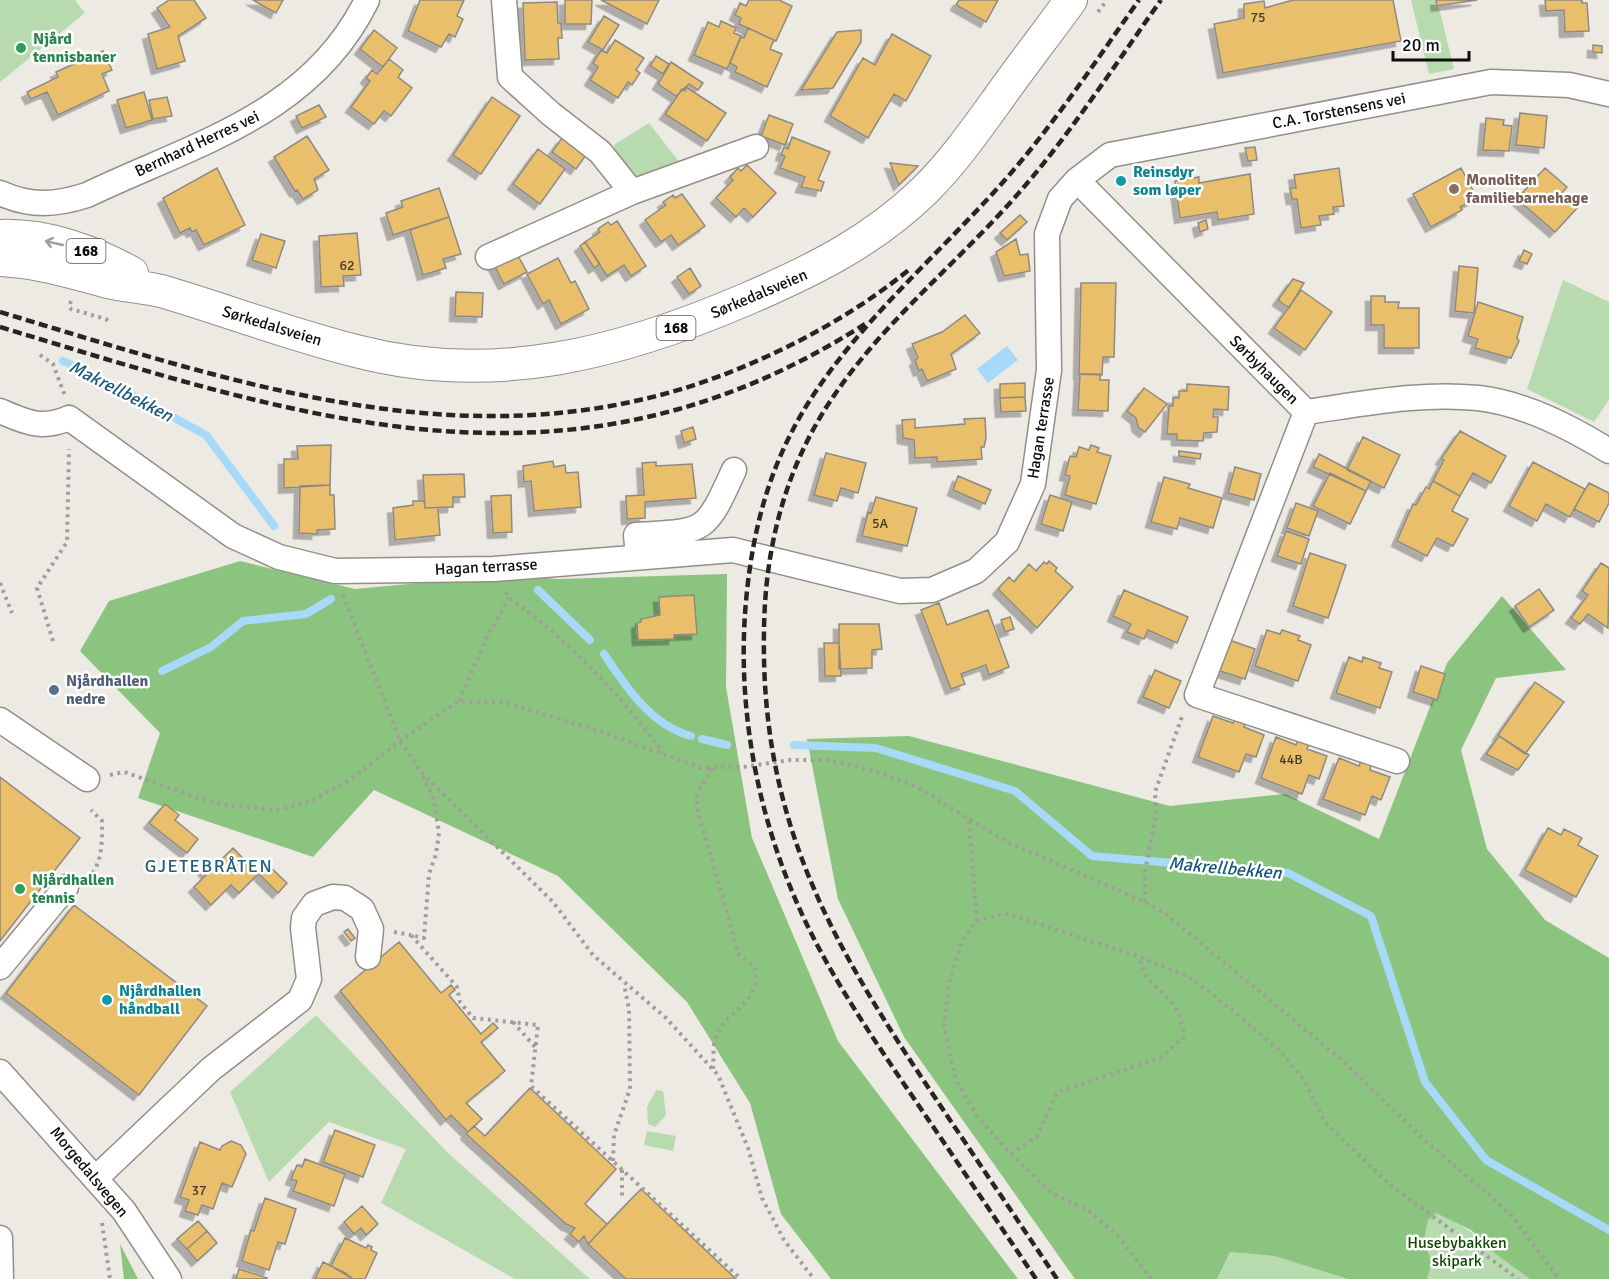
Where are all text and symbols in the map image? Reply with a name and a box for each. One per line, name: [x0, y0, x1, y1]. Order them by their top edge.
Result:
house number: 75: [1250, 9, 1266, 26]
scale bar: [1393, 24, 1470, 62]
place label: Njård tennisbaner: [32, 29, 117, 67]
text: 20 m: [1402, 34, 1440, 56]
marker: Njård tennisbaner: [14, 41, 28, 55]
street label: C.A. Torstensens vei: [1271, 88, 1407, 134]
street label: Bernhard Herres vei: [132, 106, 262, 182]
place label: Reinsdyr som løper: [1133, 162, 1202, 200]
place label: Monoliten familiebarnehage: [1465, 170, 1588, 208]
marker: Reinsdyr som løper: [1114, 174, 1128, 188]
marker: Monoliten familiebarnehage: [1447, 182, 1461, 196]
one-way arrow: [44, 236, 63, 248]
road number: 168: [66, 239, 106, 263]
house number: 62: [339, 257, 355, 274]
street label: Sørkedalsveien: [708, 265, 810, 323]
street label: Sørkedalsveien: [220, 301, 324, 351]
road number: 168: [656, 316, 696, 340]
street label: Sørbyhaugen: [1225, 331, 1303, 409]
water label: Makrellbekken: [65, 355, 178, 427]
street label: Hagan terrasse: [1023, 376, 1059, 480]
house number: 5A: [872, 515, 888, 532]
street label: Hagan terrasse: [434, 554, 538, 580]
place label: Njårdhallen nedre: [66, 671, 149, 709]
marker: Njårdhallen nedre: [47, 683, 61, 697]
house number: 44B: [1279, 751, 1303, 768]
water label: Makrellbekken: [1168, 852, 1284, 884]
district label: GJETEBRÅTEN: [145, 855, 273, 877]
place label: Njårdhallen tennis: [31, 870, 115, 908]
marker: Njårdhallen tennis: [13, 882, 27, 896]
place label: Njårdhallen håndball: [119, 981, 202, 1019]
marker: Njårdhallen håndball: [100, 993, 114, 1007]
street label: Morgedalsvegen: [45, 1123, 133, 1221]
house number: 37: [191, 1182, 207, 1199]
park label: Husebybakken skipark: [1407, 1233, 1507, 1271]

